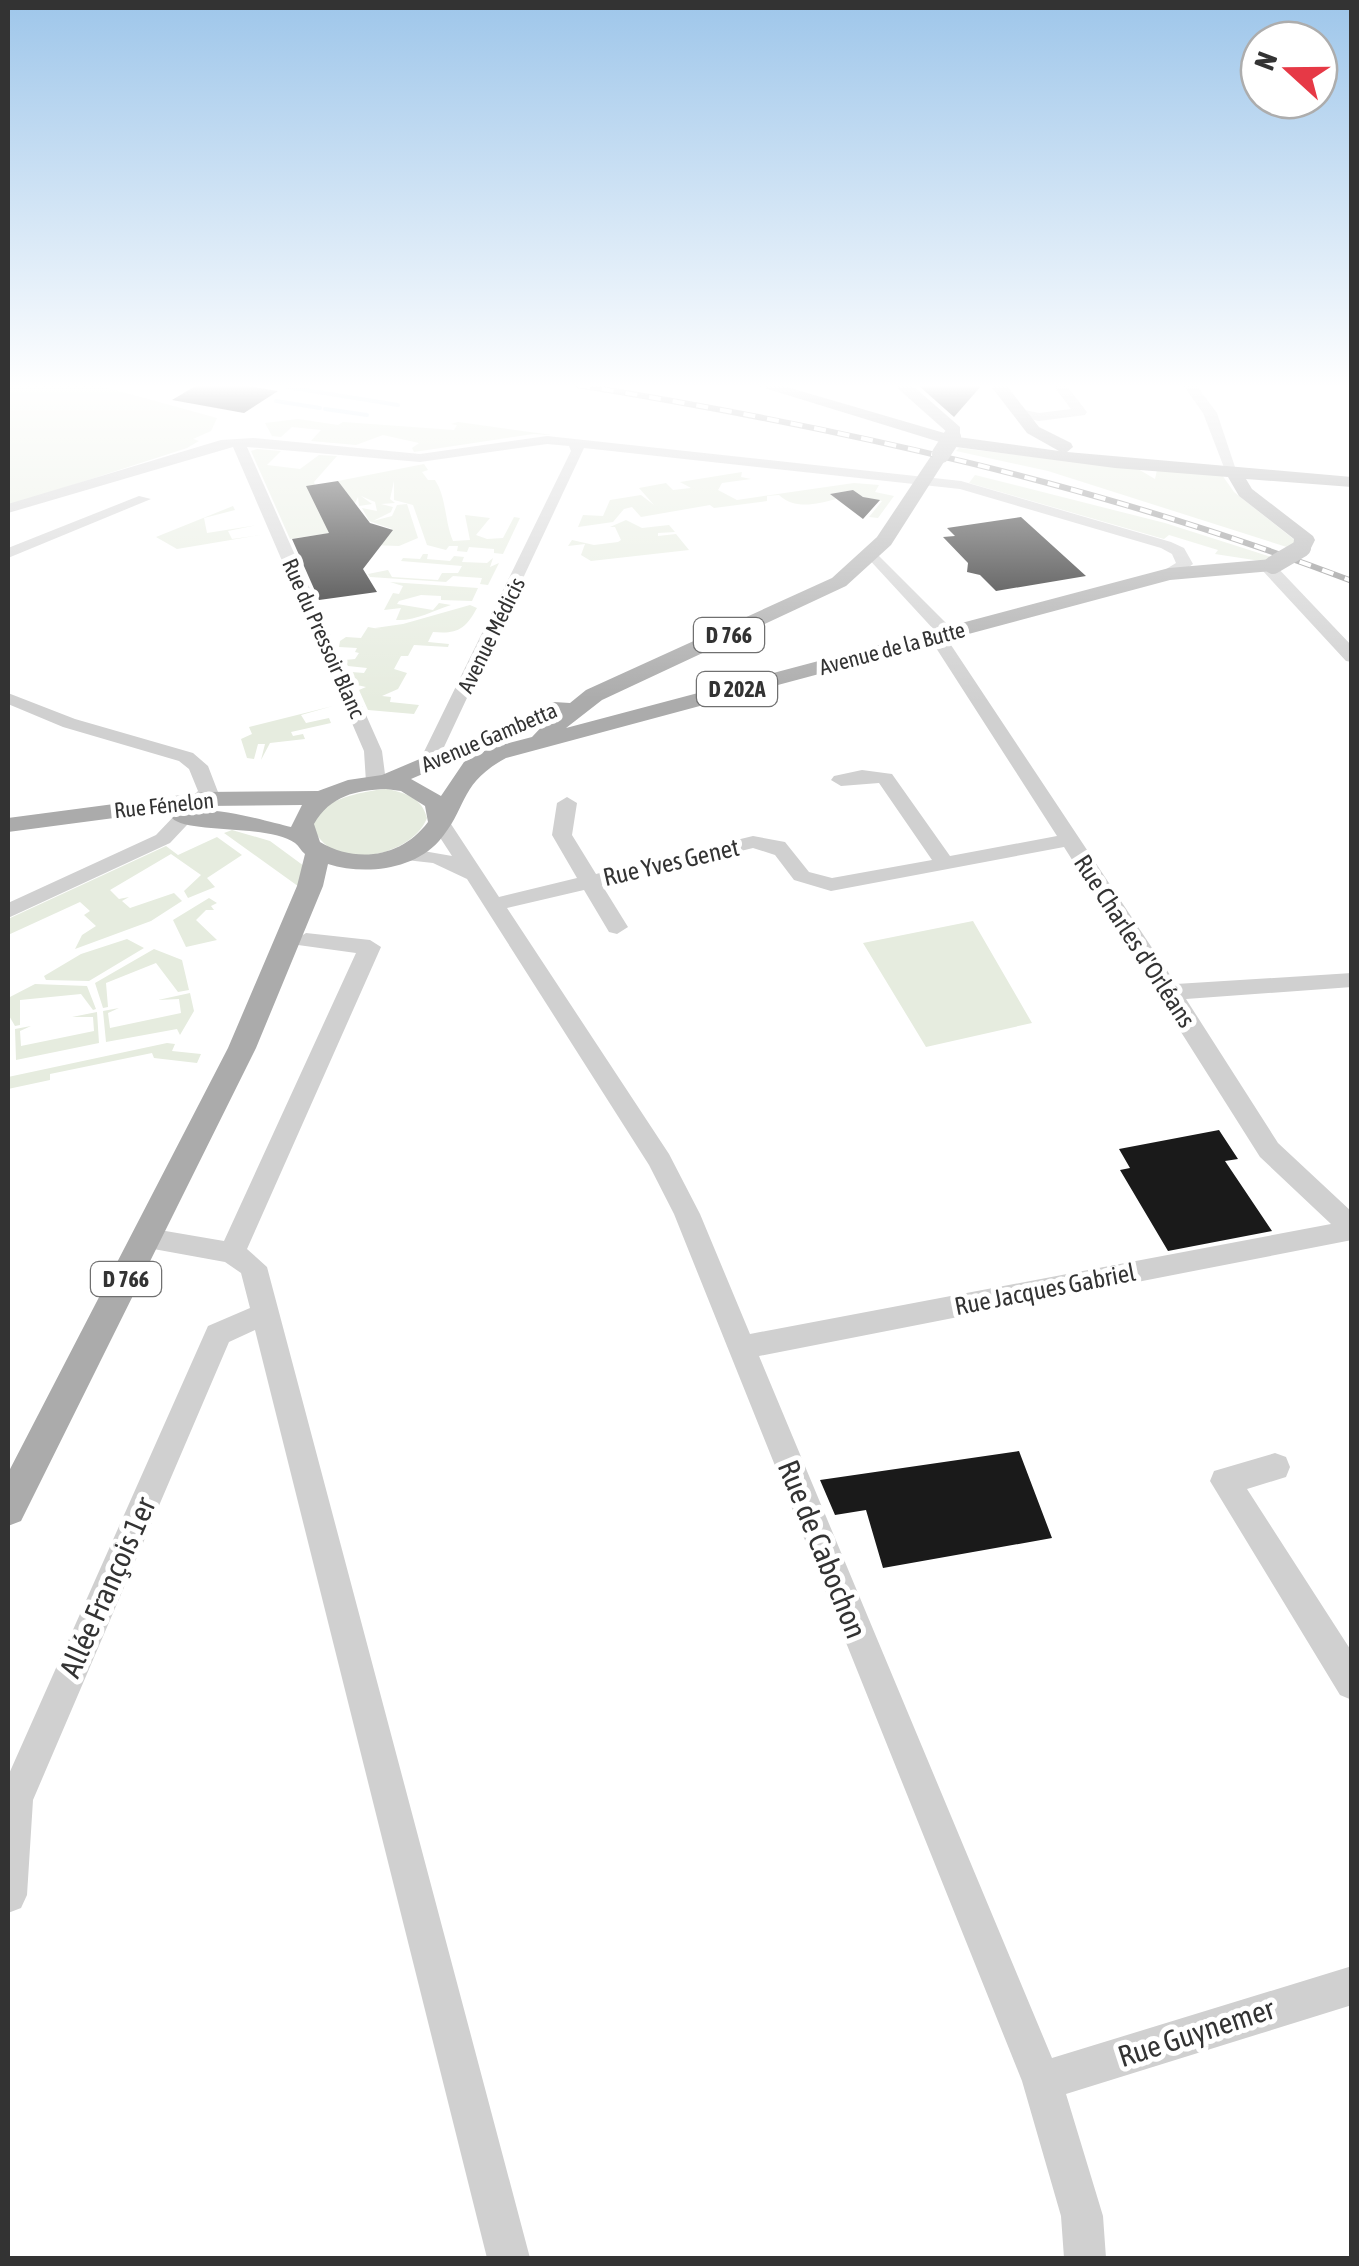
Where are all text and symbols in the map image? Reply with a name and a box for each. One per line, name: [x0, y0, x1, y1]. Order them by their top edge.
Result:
north arrow: [1239, 20, 1339, 120]
text: N: [1248, 48, 1284, 74]
street label: Rue du Pressoir Blanc: [277, 554, 371, 722]
street label: Avenue Médicis: [452, 573, 530, 697]
street label: Avenue de la Butte: [816, 616, 968, 680]
road number: D 766: [694, 618, 764, 652]
road number: D 202A: [697, 672, 777, 706]
street label: Avenue Gambetta: [417, 697, 561, 777]
street label: Rue Fénelon: [113, 787, 215, 823]
street label: Rue Yves Genet: [600, 833, 742, 891]
street label: Rue Charles d'Orléans: [1069, 850, 1201, 1033]
street label: Rue Jacques Gabriel: [952, 1258, 1138, 1320]
road number: D 766: [91, 1262, 161, 1296]
street label: Rue de Cabochon: [772, 1455, 874, 1643]
street label: Allée François 1er: [52, 1491, 162, 1682]
street label: Rue Guynemer: [1114, 1990, 1279, 2073]

